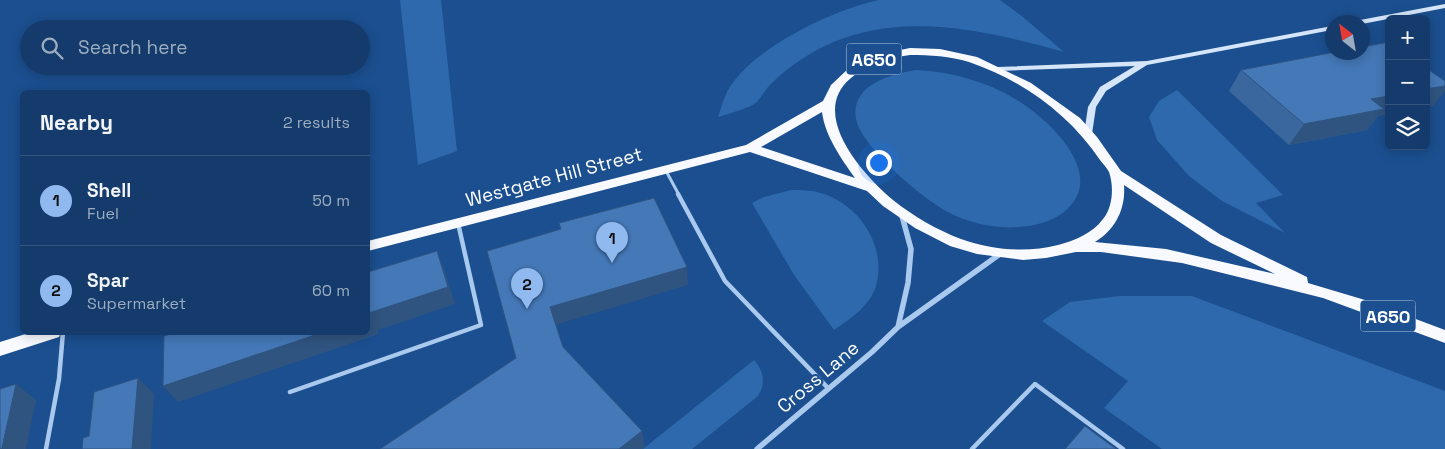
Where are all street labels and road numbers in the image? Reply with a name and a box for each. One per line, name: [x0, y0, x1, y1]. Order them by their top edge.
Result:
road number: A650: [846, 44, 902, 74]
street label: Westgate Hill Street: [463, 141, 645, 213]
road number: A650: [1360, 300, 1416, 332]
street label: Cross Lane: [772, 335, 864, 419]

